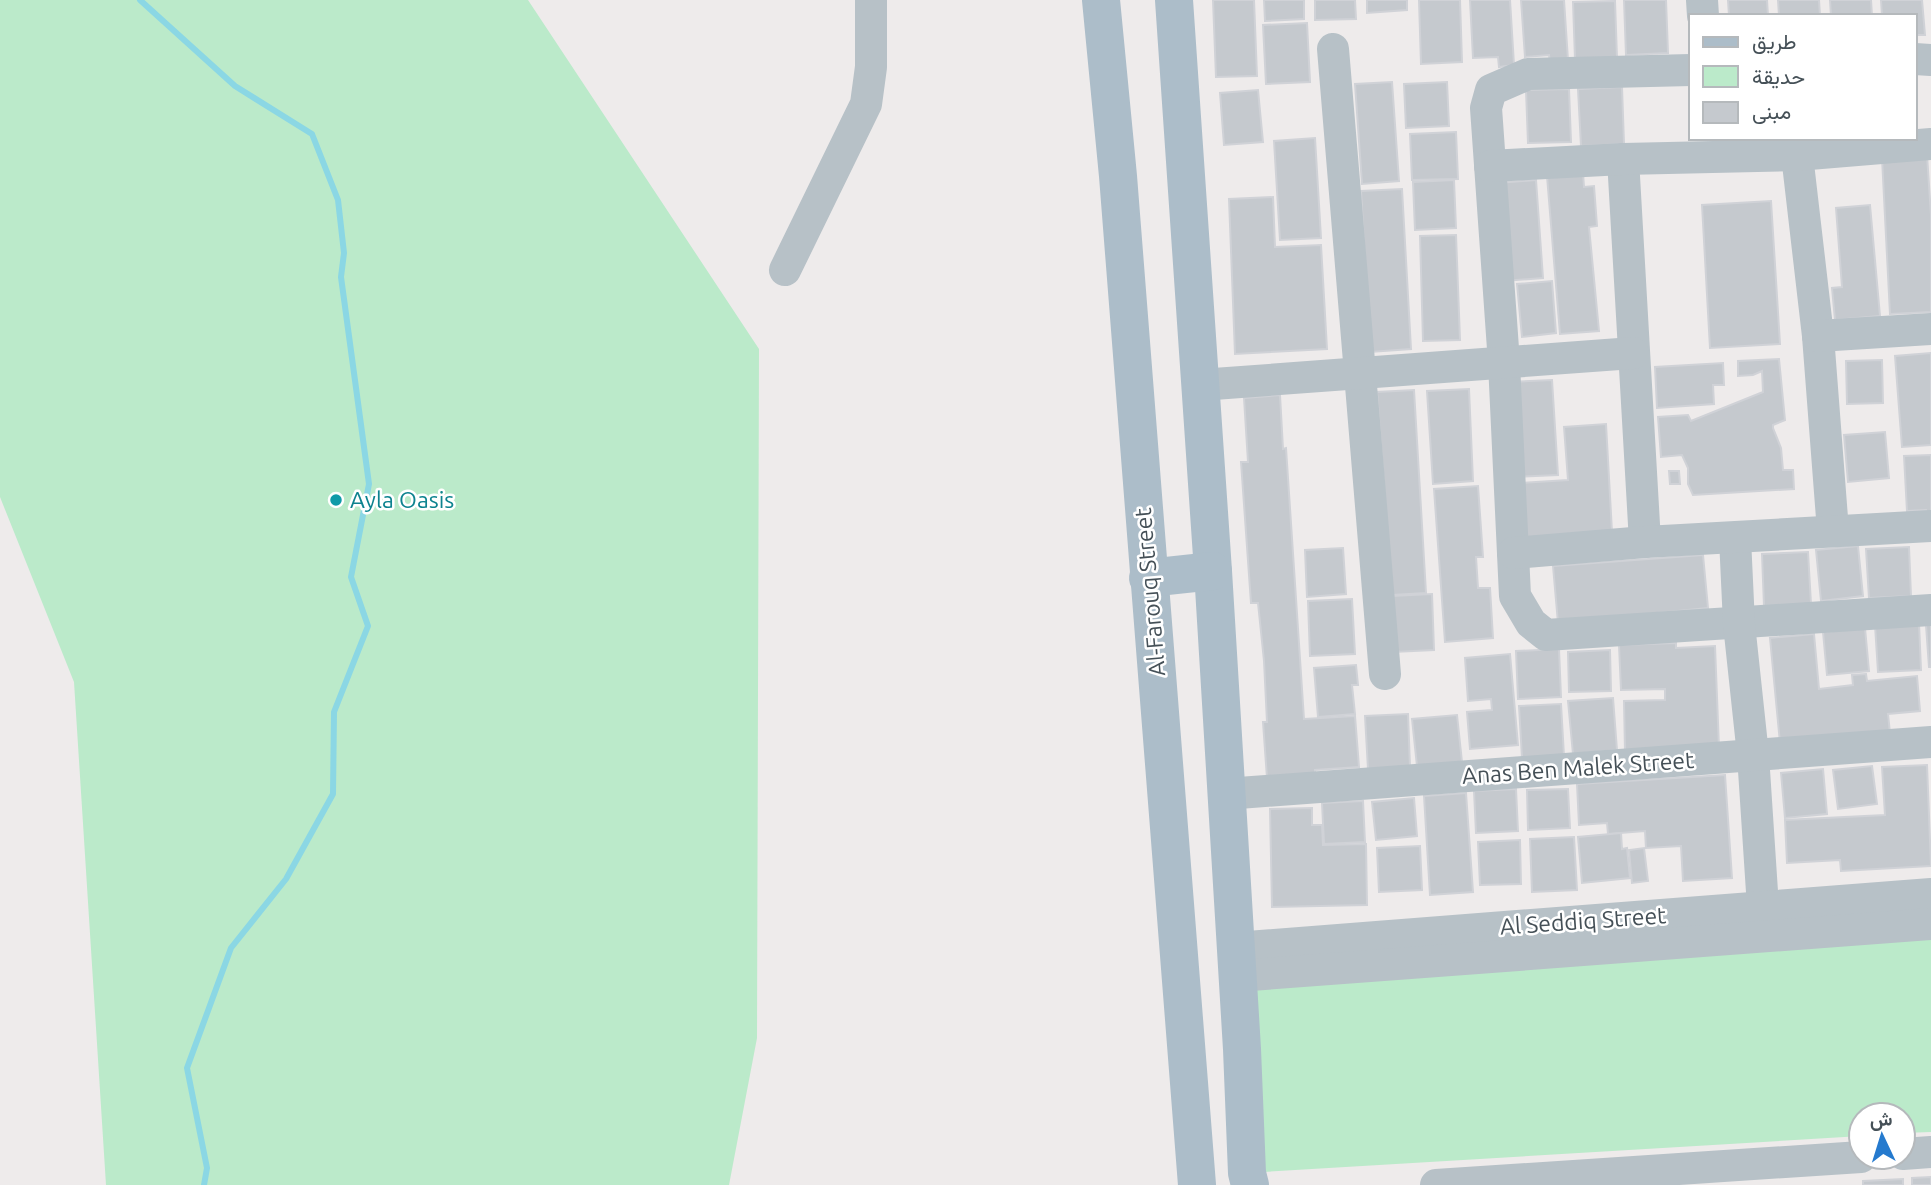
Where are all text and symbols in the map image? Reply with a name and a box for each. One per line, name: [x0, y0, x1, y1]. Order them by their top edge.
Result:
legend: [1689, 14, 1917, 140]
text: طريق: [1752, 29, 1797, 55]
text: حديقة: [1752, 64, 1805, 89]
text: مبنى: [1752, 99, 1791, 124]
place label: Ayla Oasis: [350, 487, 454, 512]
marker: Ayla Oasis: [328, 492, 344, 508]
street label: Al-Farouq Street: [1130, 507, 1169, 677]
street label: Anas Ben Malek Street: [1461, 747, 1695, 788]
street label: Al Seddiq Street: [1499, 902, 1667, 939]
north arrow: [1847, 1101, 1917, 1171]
text: ش: [1869, 1107, 1893, 1132]

